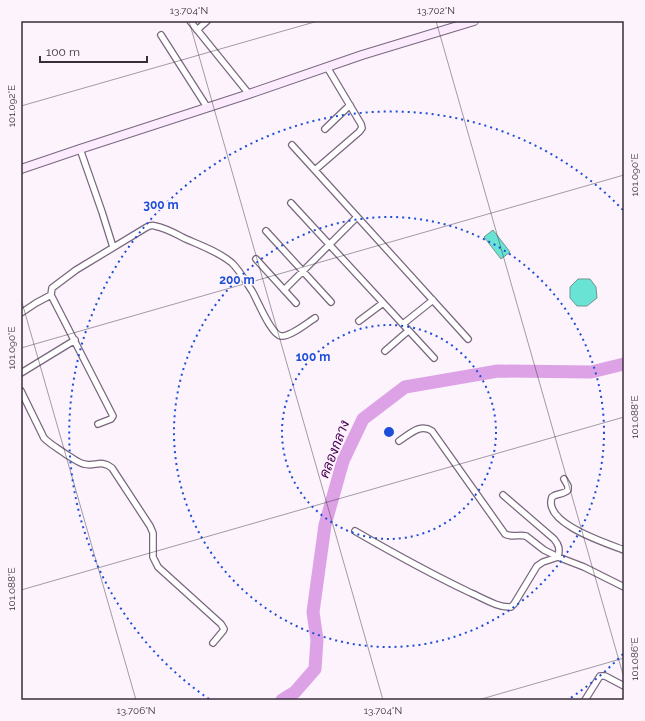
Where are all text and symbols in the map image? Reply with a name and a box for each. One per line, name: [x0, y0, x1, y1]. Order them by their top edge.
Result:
text: 13.704°N: [170, 5, 208, 16]
text: 13.702°N: [417, 5, 455, 16]
scale bar: [40, 38, 147, 64]
text: 100 m: [46, 45, 80, 59]
text: 101.092°E: [6, 85, 17, 127]
text: 101.090°E: [629, 153, 640, 197]
text: 300 m: [143, 198, 179, 212]
text: 200 m: [219, 273, 255, 287]
text: 101.090°E: [6, 326, 17, 370]
text: 100 m: [296, 350, 330, 364]
text: 101.088°E: [629, 395, 640, 439]
water label: คลองกลาง: [316, 418, 352, 480]
centre of rings: [382, 425, 396, 439]
text: 101.088°E: [6, 567, 17, 611]
text: 101.086°E: [629, 637, 640, 681]
text: 13.706°N: [116, 705, 156, 716]
text: 13.704°N: [364, 705, 402, 716]

